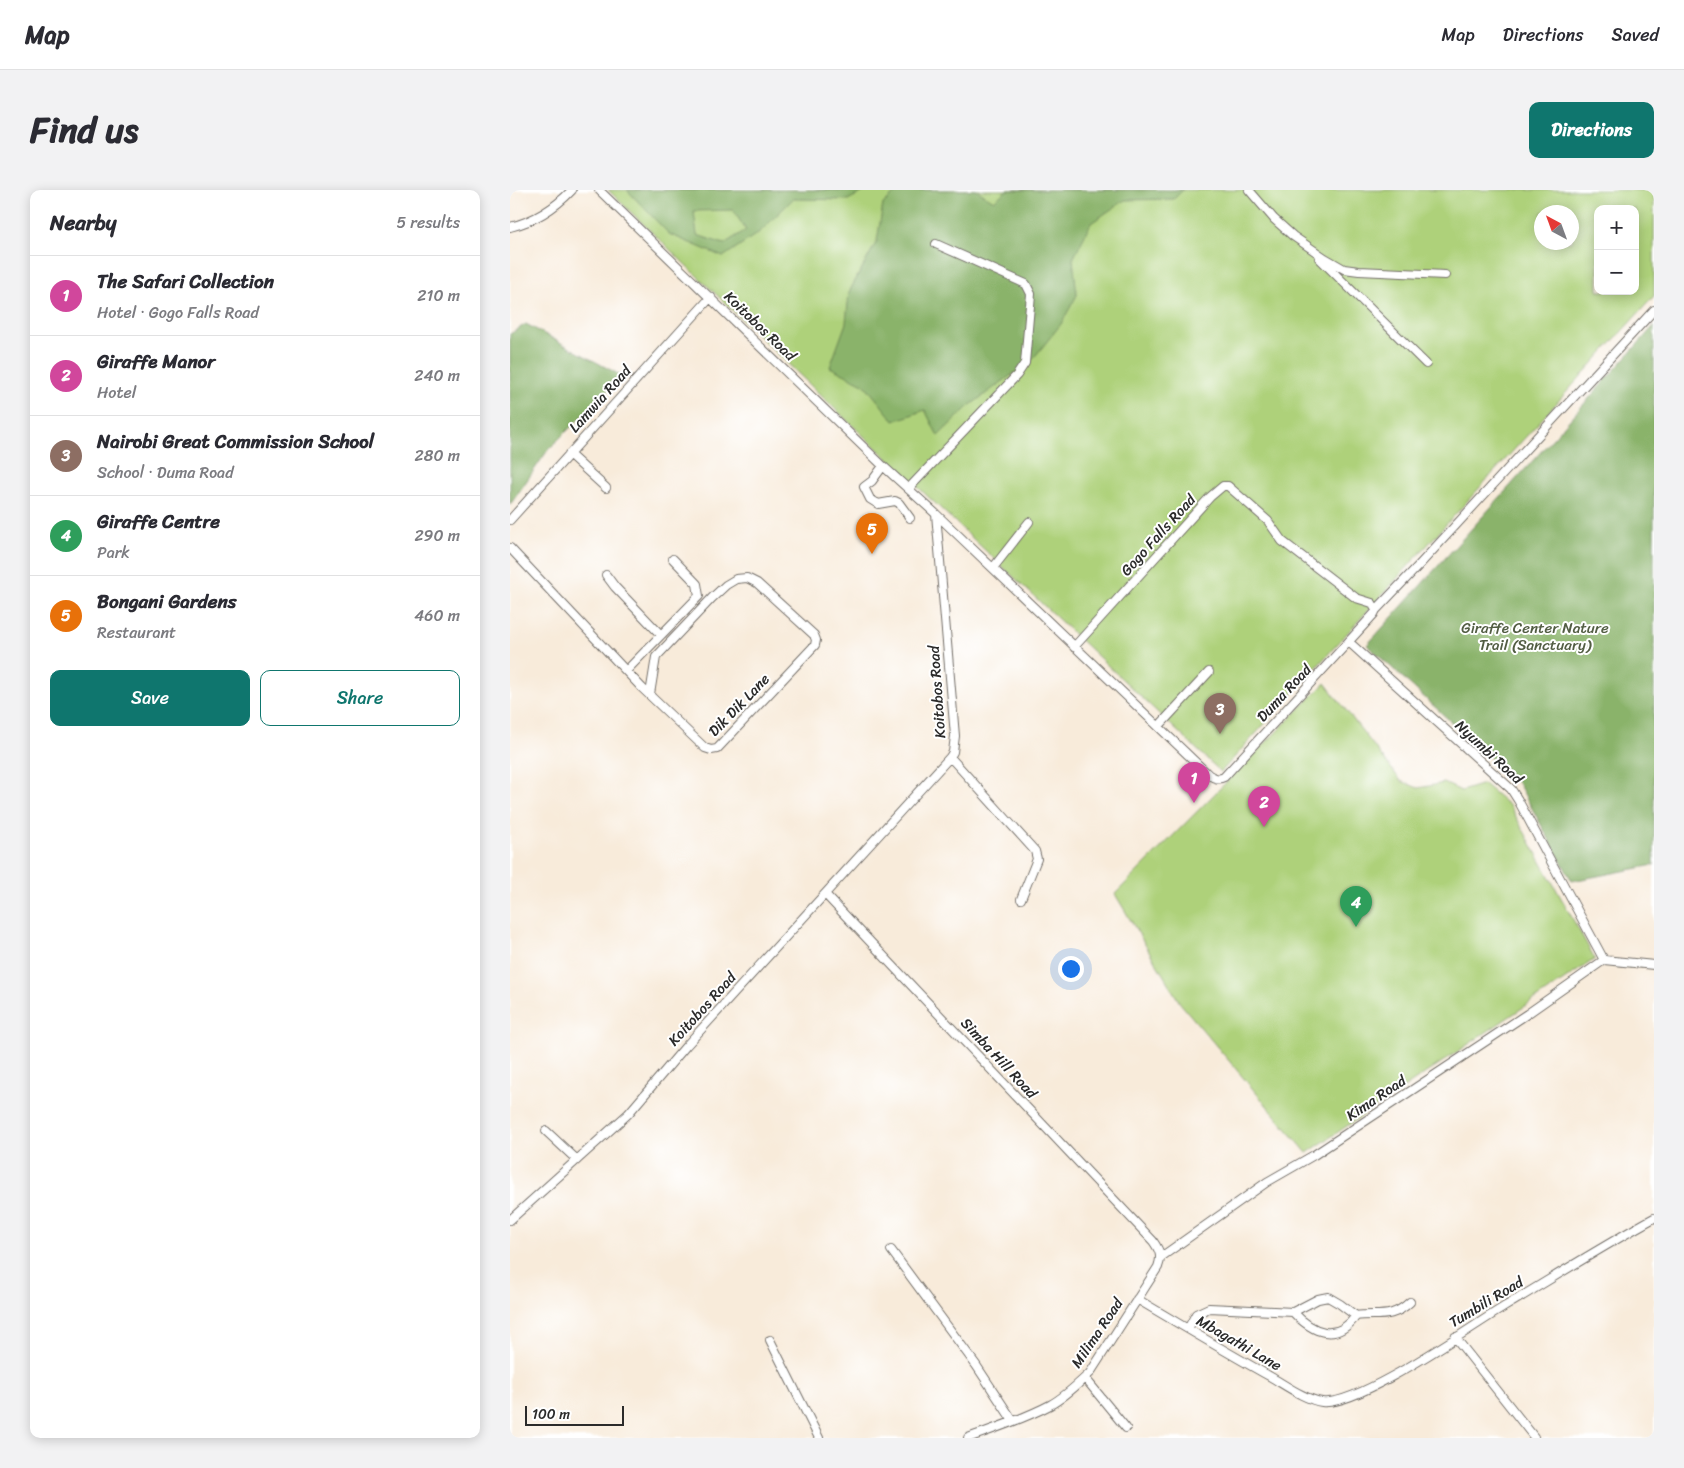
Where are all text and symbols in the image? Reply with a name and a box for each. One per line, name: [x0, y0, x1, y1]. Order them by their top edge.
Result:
text: Map: [25, 14, 69, 56]
text: Map: [1442, 19, 1475, 51]
text: Directions: [1503, 19, 1584, 51]
text: Saved: [1612, 19, 1659, 51]
text: Find us: [30, 99, 138, 161]
button: Directions: [1529, 102, 1654, 158]
text: Nearby: [50, 204, 116, 242]
north arrow: [1534, 205, 1579, 250]
map controls: [1594, 205, 1639, 295]
button: +: [1594, 205, 1639, 250]
text: 5 results: [396, 208, 460, 237]
button: −: [1594, 250, 1639, 295]
text: The Safari Collection: [97, 265, 274, 298]
text: 1: [63, 281, 69, 310]
text: 210 m: [417, 281, 460, 310]
street label: Koitobos Road: [718, 284, 803, 368]
text: Hotel · Gogo Falls Road: [97, 298, 259, 327]
text: Giraffe Manor: [97, 345, 215, 378]
street label: Lamwia Road: [562, 358, 639, 439]
text: 2: [61, 361, 71, 390]
text: 240 m: [414, 361, 460, 390]
text: Hotel: [97, 378, 136, 407]
text: Nairobi Great Commission School: [97, 425, 374, 458]
text: 3: [62, 441, 70, 470]
text: 280 m: [415, 441, 460, 470]
text: School · Duma Road: [97, 458, 234, 487]
street label: Gogo Falls Road: [1114, 487, 1203, 582]
text: Giraffe Centre: [97, 505, 220, 538]
pin: 5: [856, 513, 888, 554]
text: 4: [61, 521, 71, 550]
text: 290 m: [414, 521, 460, 550]
text: Park: [97, 538, 130, 567]
text: Bongani Gardens: [97, 585, 237, 618]
text: 5: [61, 601, 71, 630]
text: 460 m: [414, 601, 460, 630]
park label: Giraffe Center Nature Trail (Sanctuary): [1461, 615, 1609, 658]
text: Restaurant: [97, 618, 176, 647]
street label: Koitobos Road: [921, 644, 953, 739]
street label: Duma Road: [1250, 657, 1319, 728]
street label: Dik Dik Lane: [702, 667, 776, 743]
button: Save: [50, 670, 250, 726]
button: Share: [260, 670, 460, 726]
pin: 3: [1204, 693, 1236, 734]
street label: Nyumbi Road: [1449, 713, 1530, 791]
pin: 1: [1178, 762, 1210, 803]
pin: 2: [1248, 786, 1280, 827]
pin: 4: [1340, 886, 1372, 927]
your location: [1058, 956, 1084, 982]
street label: Koitobos Road: [661, 965, 743, 1052]
street label: Simba Hill Road: [954, 1011, 1045, 1106]
street label: Kima Road: [1340, 1068, 1412, 1128]
street label: Tumbili Road: [1444, 1269, 1529, 1335]
street label: Milima Road: [1064, 1292, 1131, 1373]
street label: Mbagathi Lane: [1191, 1308, 1287, 1378]
text: 100 m: [532, 1402, 570, 1427]
scale bar: [525, 1403, 624, 1426]

